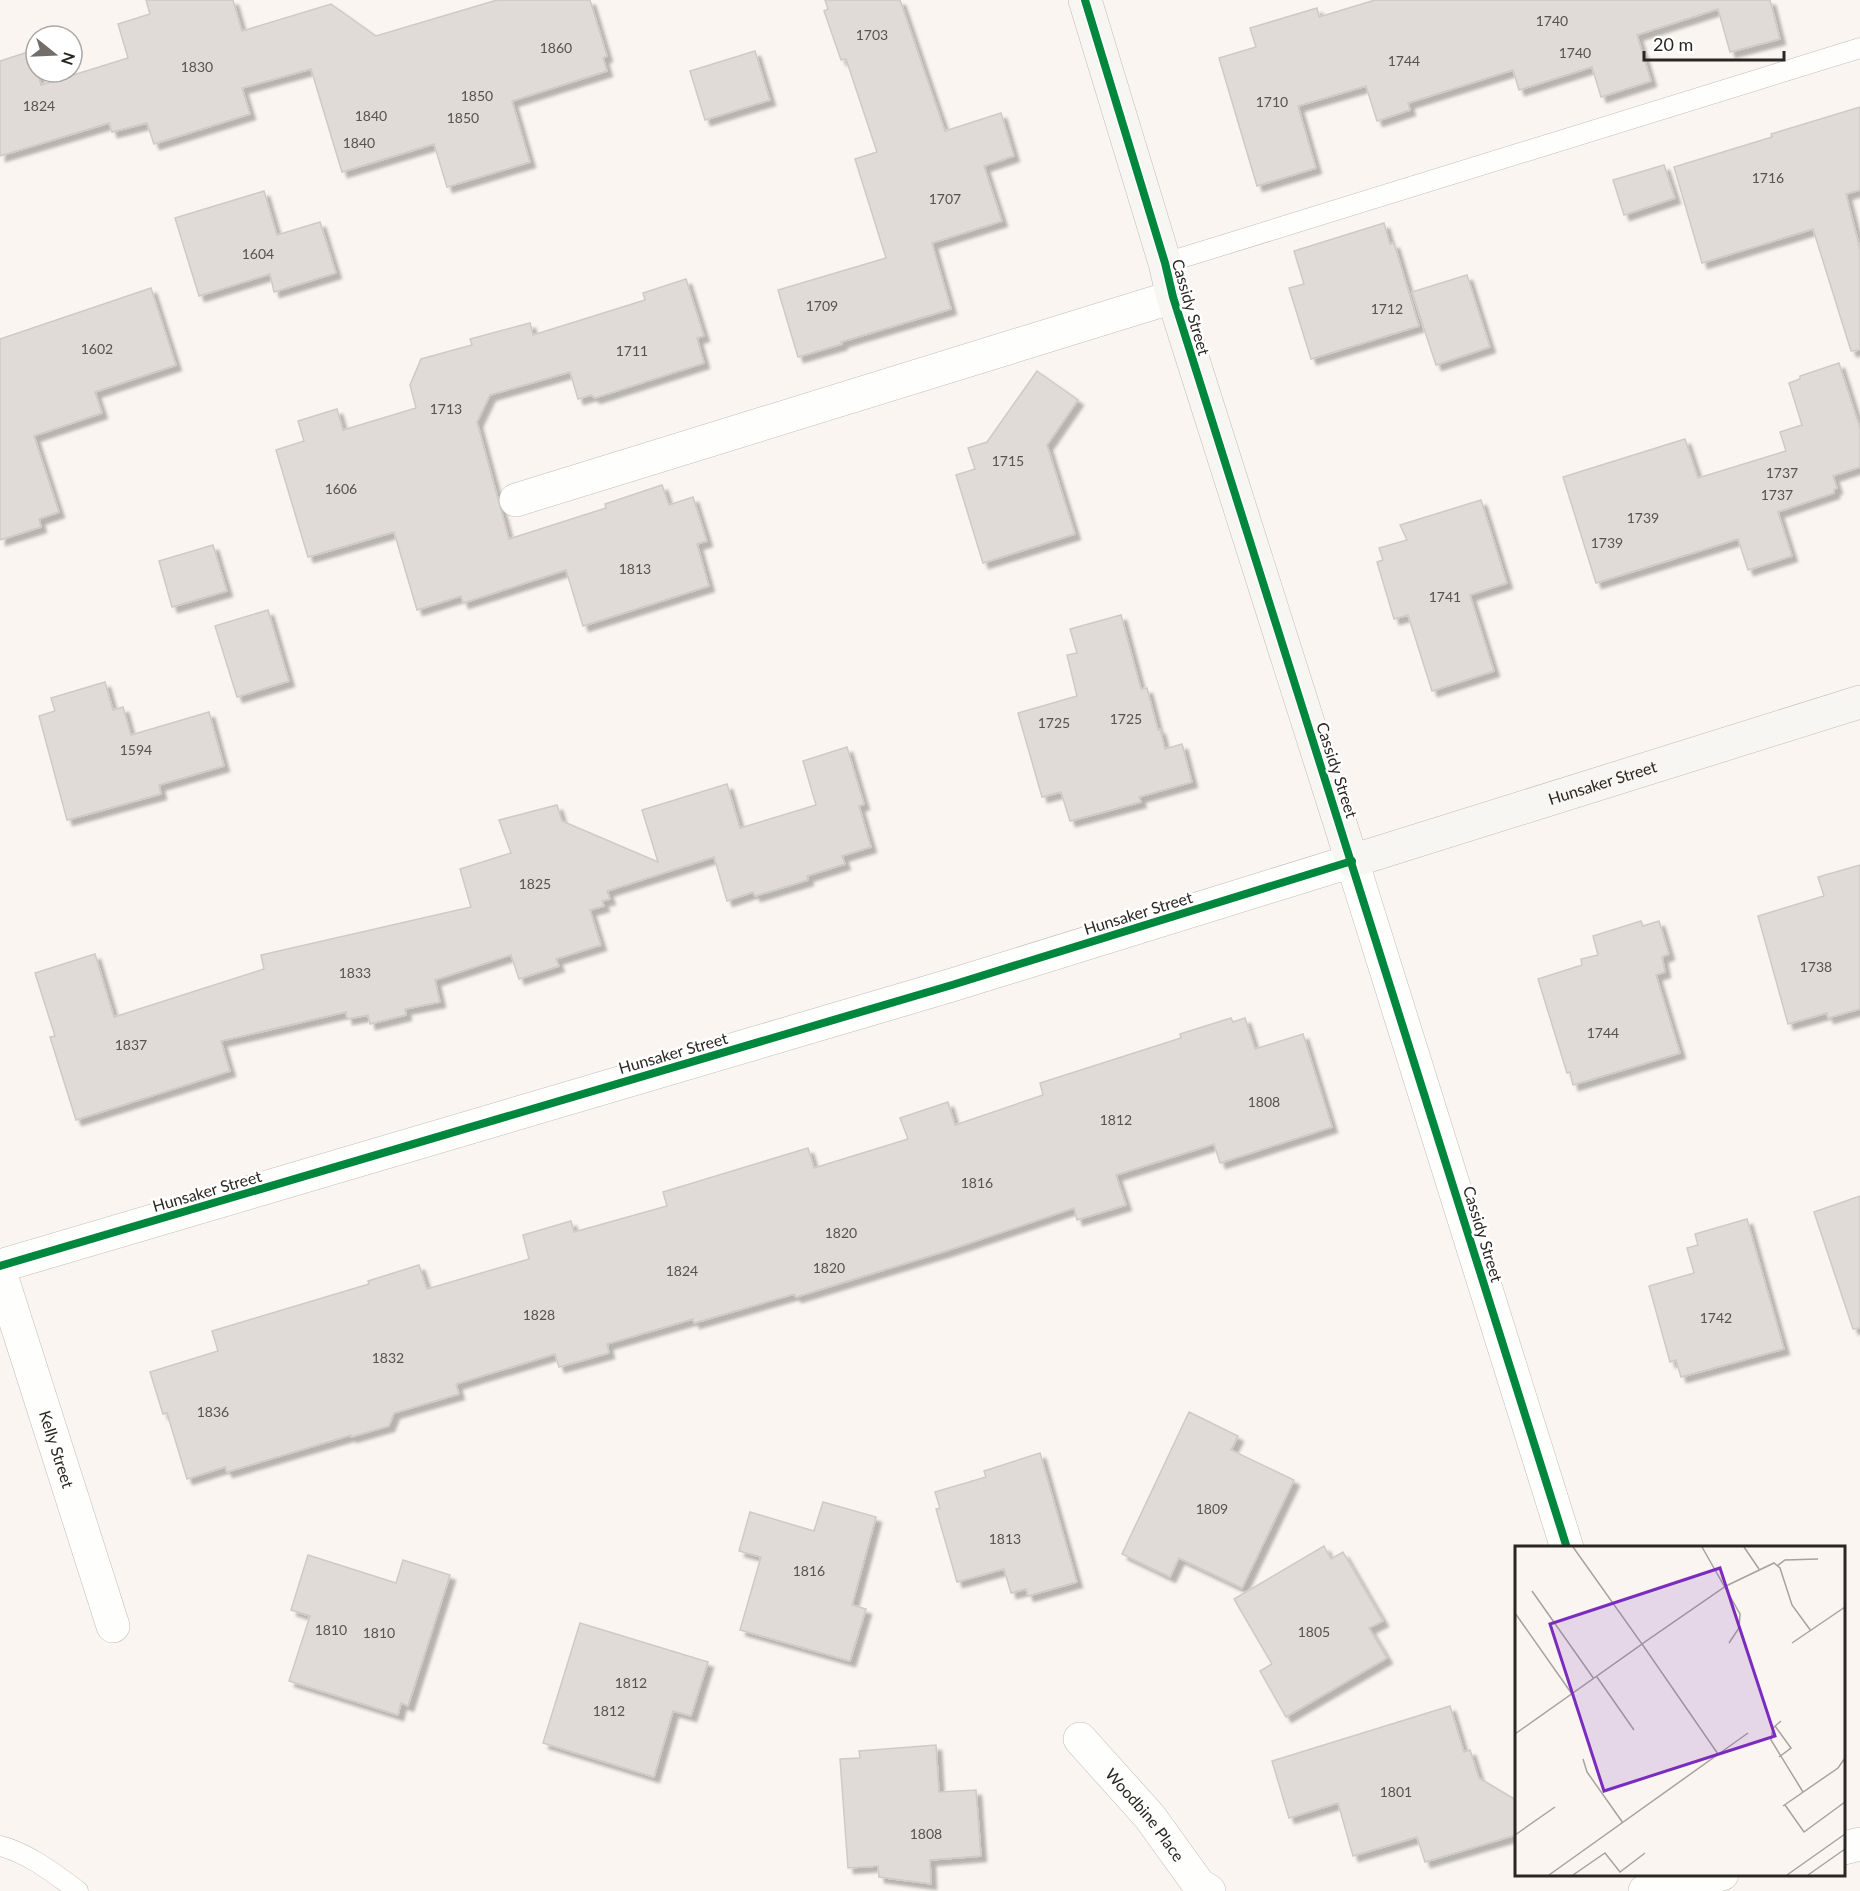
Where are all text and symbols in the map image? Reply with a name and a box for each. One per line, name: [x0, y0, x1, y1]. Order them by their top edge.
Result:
house number: 1740: [1536, 12, 1568, 29]
north arrow: [24, 24, 84, 84]
scale bar: [1644, 24, 1784, 62]
house number: 1703: [856, 26, 888, 43]
text: 20 m: [1653, 33, 1693, 55]
house number: 1860: [540, 39, 572, 56]
house number: 1740: [1559, 44, 1591, 61]
text: N: [58, 50, 80, 68]
house number: 1744: [1388, 52, 1420, 69]
house number: 1830: [181, 58, 213, 75]
house number: 1850: [461, 87, 493, 104]
house number: 1710: [1256, 93, 1288, 110]
house number: 1824: [23, 97, 55, 114]
house number: 1840: [355, 107, 387, 124]
house number: 1850: [447, 109, 479, 126]
house number: 1840: [343, 134, 375, 151]
house number: 1716: [1752, 169, 1784, 186]
house number: 1707: [929, 190, 961, 207]
house number: 1604: [242, 245, 274, 262]
street label: Cassidy Street: [1169, 256, 1214, 357]
house number: 1709: [806, 297, 838, 314]
house number: 1712: [1371, 300, 1403, 317]
house number: 1602: [81, 340, 113, 357]
house number: 1711: [616, 342, 648, 359]
house number: 1713: [430, 400, 462, 417]
house number: 1715: [992, 452, 1024, 469]
house number: 1737: [1766, 464, 1798, 481]
house number: 1606: [325, 480, 357, 497]
house number: 1737: [1761, 486, 1793, 503]
house number: 1739: [1627, 509, 1659, 526]
house number: 1739: [1591, 534, 1623, 551]
house number: 1813: [619, 560, 651, 577]
house number: 1741: [1429, 588, 1461, 605]
house number: 1725: [1110, 710, 1142, 727]
house number: 1725: [1038, 714, 1070, 731]
street label: Cassidy Street: [1313, 720, 1362, 820]
house number: 1594: [120, 741, 152, 758]
street label: Hunsaker Street: [1546, 756, 1659, 808]
house number: 1825: [519, 875, 551, 892]
street label: Hunsaker Street: [1081, 887, 1195, 938]
house number: 1738: [1800, 958, 1832, 975]
house number: 1833: [339, 964, 371, 981]
house number: 1744: [1587, 1024, 1619, 1041]
street label: Hunsaker Street: [616, 1028, 730, 1077]
house number: 1837: [115, 1036, 147, 1053]
house number: 1808: [1248, 1093, 1280, 1110]
house number: 1812: [1100, 1111, 1132, 1128]
street label: Hunsaker Street: [150, 1166, 264, 1215]
house number: 1816: [961, 1174, 993, 1191]
street label: Cassidy Street: [1460, 1184, 1507, 1284]
house number: 1820: [825, 1224, 857, 1241]
house number: 1820: [813, 1259, 845, 1276]
house number: 1824: [666, 1262, 698, 1279]
house number: 1828: [523, 1306, 555, 1323]
house number: 1742: [1700, 1309, 1732, 1326]
house number: 1832: [372, 1349, 404, 1366]
house number: 1836: [197, 1403, 229, 1420]
street label: Kelly Street: [36, 1408, 78, 1490]
house number: 1809: [1196, 1500, 1228, 1517]
house number: 1813: [989, 1530, 1021, 1547]
inset map: [1515, 1546, 1845, 1876]
house number: 1816: [793, 1562, 825, 1579]
house number: 1810: [315, 1621, 347, 1638]
house number: 1805: [1298, 1623, 1330, 1640]
house number: 1810: [363, 1624, 395, 1641]
house number: 1812: [615, 1674, 647, 1691]
house number: 1812: [593, 1702, 625, 1719]
street label: Woodbine Place: [1102, 1764, 1189, 1865]
house number: 1801: [1380, 1783, 1412, 1800]
house number: 1808: [910, 1825, 942, 1842]

